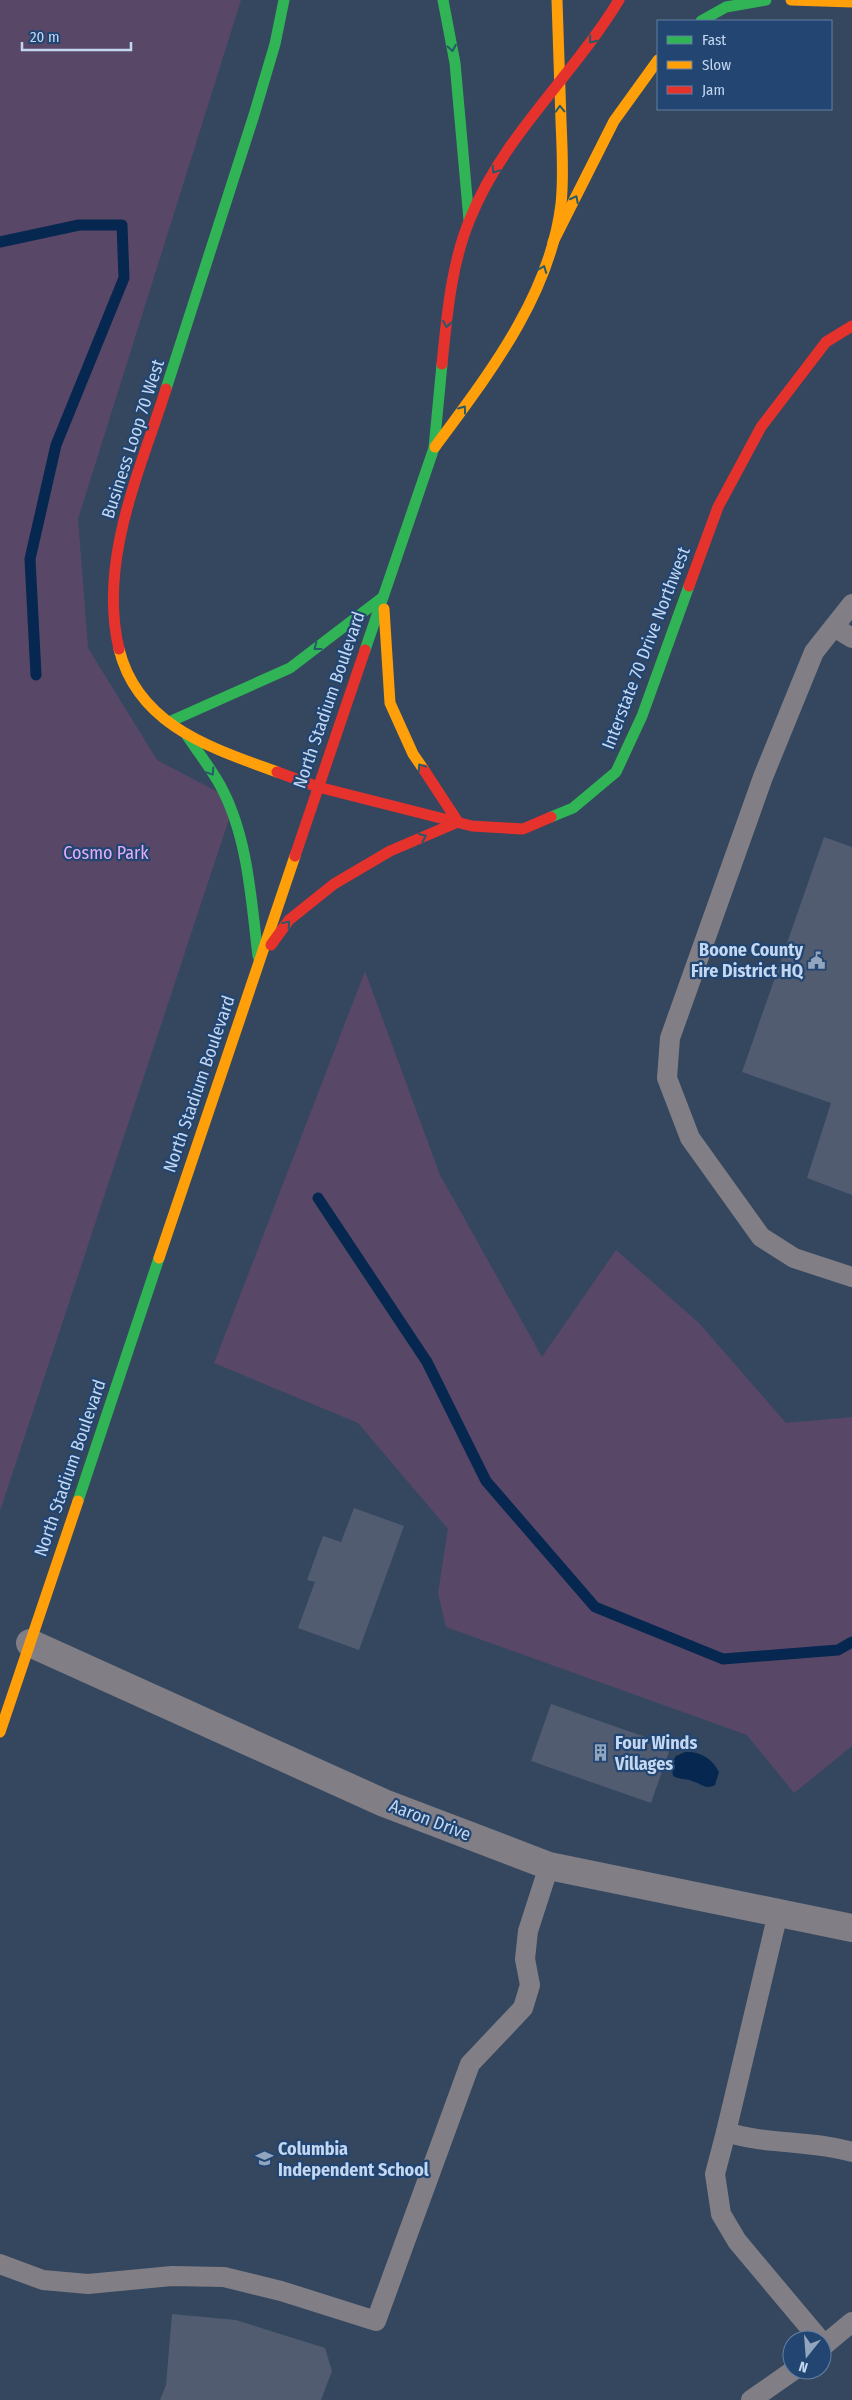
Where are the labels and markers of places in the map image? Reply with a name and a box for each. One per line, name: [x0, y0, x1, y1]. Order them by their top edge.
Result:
place label: Boone County Fire District HQ: [691, 939, 804, 982]
public building icon: Boone County Fire District HQ: [807, 950, 827, 970]
place label: Four Winds Villages: [614, 1732, 697, 1775]
building icon: Four Winds Villages: [591, 1743, 611, 1763]
place label: Columbia Independent School: [278, 2138, 429, 2181]
school or university icon: Columbia Independent School: [254, 2149, 274, 2169]

